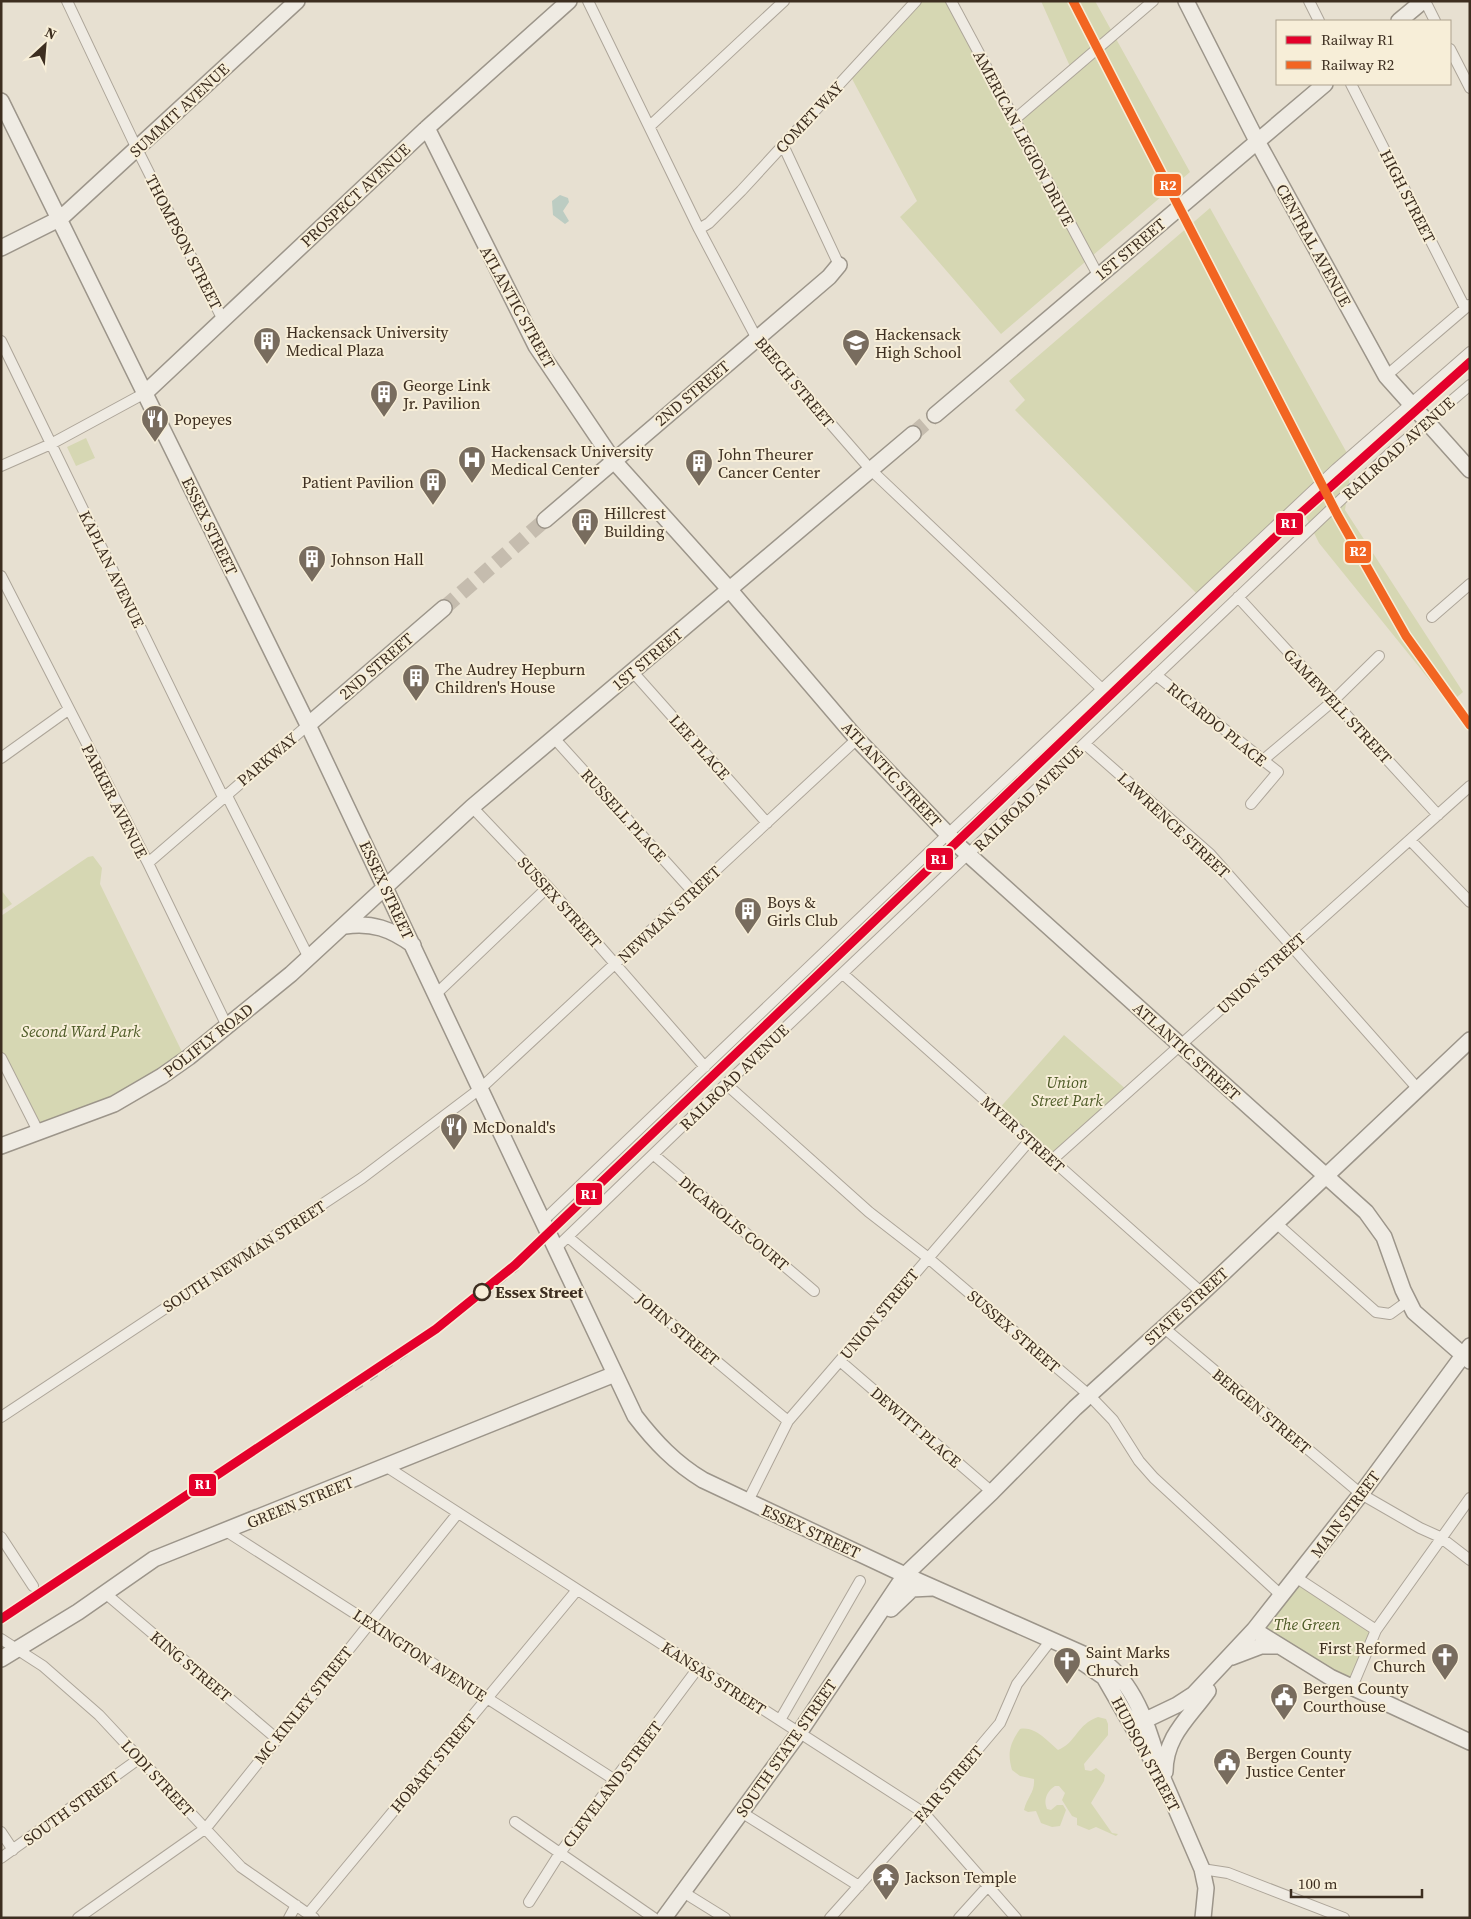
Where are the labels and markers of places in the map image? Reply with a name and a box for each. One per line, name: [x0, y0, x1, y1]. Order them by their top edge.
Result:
place label: Hackensack University Medical Plaza: [286, 321, 449, 361]
place label: Hackensack High School: [875, 323, 962, 363]
building icon: Hackensack University Medical Plaza: [252, 326, 282, 365]
school or university icon: Hackensack High School: [841, 328, 871, 367]
place label: George Link Jr. Pavilion: [402, 374, 490, 414]
building icon: George Link Jr. Pavilion: [369, 379, 399, 418]
restaurant icon: Popeyes: [140, 404, 170, 443]
place label: Popeyes: [174, 408, 232, 430]
place label: Hackensack University Medical Center: [491, 440, 654, 480]
place label: John Theurer Cancer Center: [717, 443, 821, 483]
hospital icon: Hackensack University Medical Center: [457, 445, 487, 484]
building icon: John Theurer Cancer Center: [684, 448, 714, 487]
building icon: Patient Pavilion: [418, 467, 448, 506]
place label: Patient Pavilion: [302, 471, 414, 493]
place label: Hillcrest Building: [604, 502, 666, 542]
building icon: Hillcrest Building: [570, 507, 600, 546]
building icon: Johnson Hall: [297, 544, 327, 583]
place label: Johnson Hall: [330, 548, 424, 570]
place label: The Audrey Hepburn Children's House: [435, 658, 586, 698]
building icon: The Audrey Hepburn Children's House: [401, 663, 431, 702]
place label: Boys & Girls Club: [767, 891, 838, 931]
building icon: Boys & Girls Club: [733, 896, 763, 935]
restaurant icon: McDonald's: [439, 1112, 469, 1151]
place label: McDonald's: [473, 1116, 556, 1138]
place label: Essex Street: [495, 1281, 584, 1303]
marker: Essex Street: [473, 1283, 491, 1301]
place label: First Reformed Church: [1319, 1637, 1426, 1677]
place label: Saint Marks Church: [1086, 1641, 1170, 1681]
church icon: First Reformed Church: [1430, 1642, 1460, 1681]
church icon: Saint Marks Church: [1052, 1646, 1082, 1685]
place label: Bergen County Courthouse: [1303, 1677, 1409, 1717]
public building icon: Bergen County Courthouse: [1269, 1682, 1299, 1721]
place label: Bergen County Justice Center: [1245, 1742, 1352, 1782]
public building icon: Bergen County Justice Center: [1212, 1747, 1242, 1786]
temple icon: Jackson Temple: [871, 1862, 901, 1901]
place label: Jackson Temple: [904, 1866, 1017, 1888]

